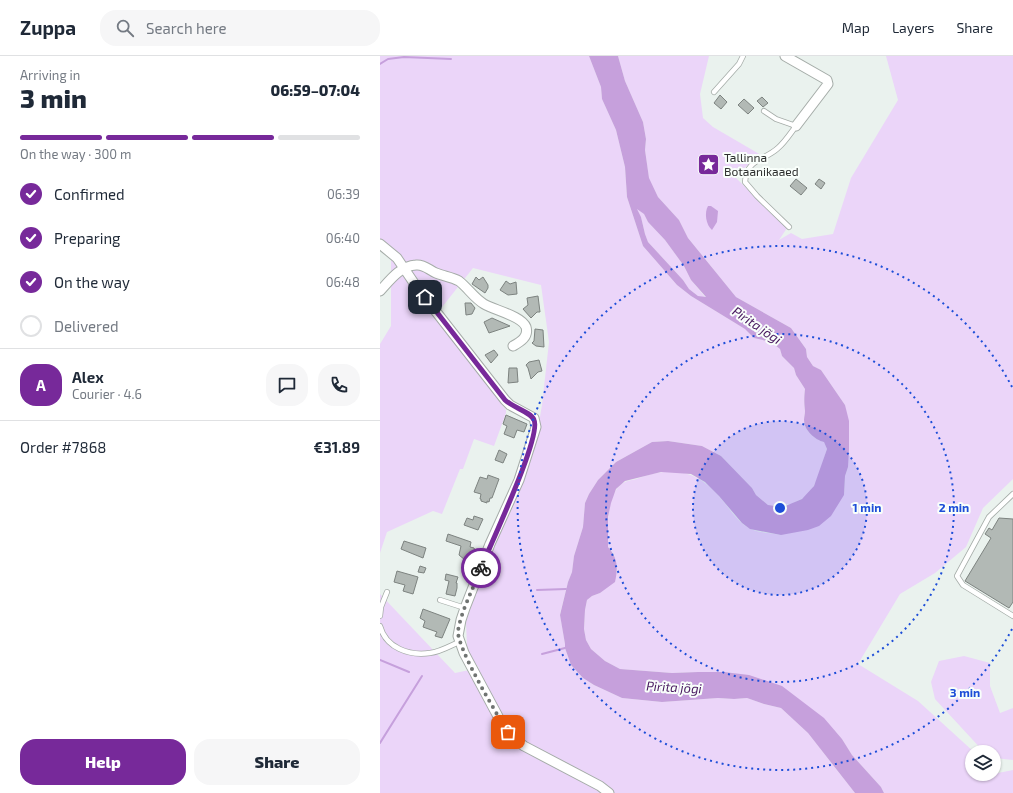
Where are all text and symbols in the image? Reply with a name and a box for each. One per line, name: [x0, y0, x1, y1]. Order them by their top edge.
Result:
search box: [100, 10, 380, 46]
text: Zuppa: [20, 16, 76, 39]
icon: search: [114, 17, 136, 39]
text: Search here: [146, 19, 227, 37]
text: Map: [842, 19, 870, 36]
text: Layers: [892, 19, 934, 36]
text: Share: [956, 19, 993, 36]
text: Arriving in: [20, 67, 80, 83]
text: 06:59–07:04: [271, 81, 360, 99]
text: 3 min: [20, 82, 87, 113]
text: On the way · 300 m: [20, 146, 132, 162]
place label: Tallinna Botaanikaaed: [724, 150, 799, 178]
place icon: Tallinna Botaanikaaed: [695, 151, 721, 177]
icon: check: [20, 183, 42, 205]
text: Confirmed: [54, 185, 125, 203]
text: 06:39: [327, 186, 360, 202]
icon: check: [20, 227, 42, 249]
text: Preparing: [54, 229, 120, 247]
text: 06:40: [326, 230, 360, 246]
icon: check: [20, 271, 42, 293]
text: On the way: [54, 273, 130, 291]
text: 06:48: [326, 274, 360, 290]
pin: [408, 280, 442, 314]
icon: home: [414, 286, 436, 308]
water label: Pirita jõgi: [729, 303, 785, 347]
text: Delivered: [54, 317, 119, 335]
button: chat: [266, 364, 308, 406]
button: phone: [318, 364, 360, 406]
text: Alex: [72, 368, 104, 386]
text: A: [36, 376, 46, 394]
text: Courier · 4.6: [72, 386, 142, 402]
text: Order #7868: [20, 438, 106, 456]
text: €31.89: [314, 438, 360, 456]
text: 1 min: [853, 500, 881, 514]
text: 2 min: [939, 500, 969, 514]
centre of rings: [773, 501, 787, 515]
courier: [461, 548, 501, 588]
icon: bike: [470, 557, 492, 579]
water label: Pirita jõgi: [646, 678, 702, 696]
text: 3 min: [950, 685, 980, 699]
pin: [491, 715, 525, 749]
icon: bag: [497, 721, 519, 743]
button: Help: [20, 739, 186, 785]
button: Share: [194, 739, 360, 785]
map controls: [965, 745, 1001, 781]
button: layers: [965, 745, 1001, 781]

